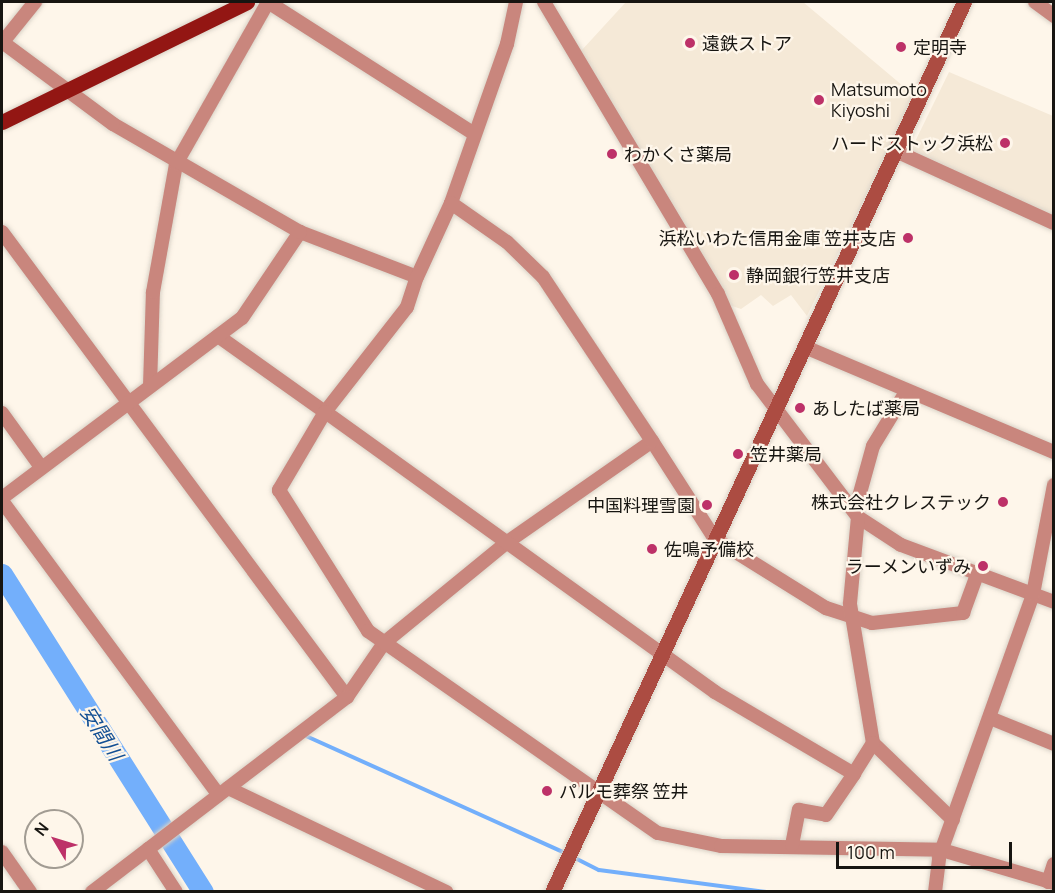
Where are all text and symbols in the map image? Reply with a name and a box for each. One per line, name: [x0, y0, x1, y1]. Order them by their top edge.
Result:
place label: 遠鉄ストア: [702, 32, 792, 54]
marker: 遠鉄ストア: [683, 36, 697, 50]
place label: 定明寺: [913, 36, 967, 58]
marker: 定明寺: [894, 40, 908, 54]
place label: Matsumoto Kiyoshi: [831, 79, 927, 122]
marker: Matsumoto Kiyoshi: [812, 93, 826, 107]
place label: ハードストック浜松: [831, 132, 993, 154]
marker: ハードストック浜松: [998, 136, 1012, 150]
place label: わかくさ薬局: [624, 143, 732, 165]
marker: わかくさ薬局: [605, 147, 619, 161]
place label: 浜松いわた信用金庫 笠井支店: [658, 227, 896, 249]
marker: 浜松いわた信用金庫 笠井支店: [901, 231, 915, 245]
place label: 静岡銀行笠井支店: [746, 264, 890, 286]
marker: 静岡銀行笠井支店: [727, 268, 741, 282]
place label: あしたば薬局: [812, 397, 920, 419]
marker: あしたば薬局: [793, 401, 807, 415]
place label: 笠井薬局: [750, 443, 822, 465]
marker: 笠井薬局: [731, 447, 745, 461]
place label: 株式会社クレステック: [811, 491, 991, 513]
place label: 中国料理雪園: [587, 494, 695, 516]
marker: 株式会社クレステック: [996, 495, 1010, 509]
marker: 中国料理雪園: [700, 498, 714, 512]
place label: 佐鳴予備校: [664, 538, 754, 560]
marker: 佐鳴予備校: [645, 542, 659, 556]
place label: ラーメンいずみ: [845, 555, 971, 577]
marker: ラーメンいずみ: [976, 559, 990, 573]
water label: 安間川: [76, 701, 128, 765]
place label: パルモ葬祭 笠井: [559, 780, 689, 802]
marker: パルモ葬祭 笠井: [540, 784, 554, 798]
north arrow: [24, 809, 84, 869]
text: N: [29, 818, 54, 840]
scale bar: [839, 830, 1014, 868]
text: 100 m: [847, 840, 895, 864]

